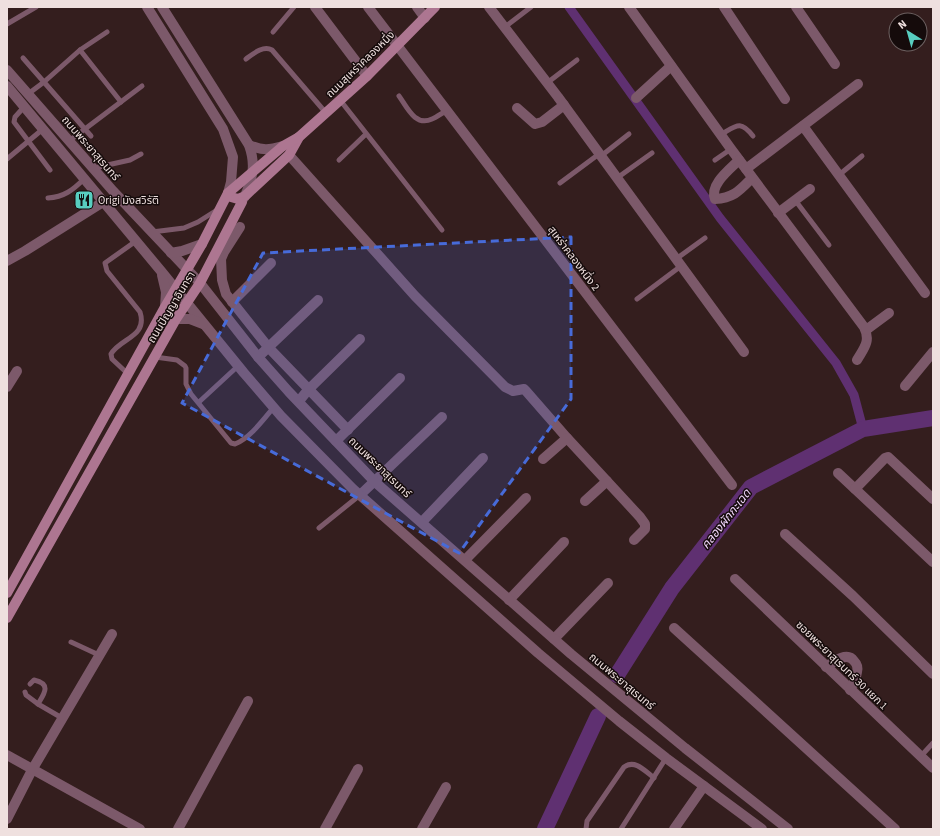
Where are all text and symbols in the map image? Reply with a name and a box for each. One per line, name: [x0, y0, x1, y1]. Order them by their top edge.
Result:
north arrow: [888, 12, 928, 52]
text: N: [895, 16, 910, 33]
street label: ถนนสุเหร่าคลองหนึ่ง: [322, 27, 398, 101]
street label: ถนนพระยาสุเรนทร์: [58, 113, 123, 184]
restaurant icon: Origi มังสวิรัติ: [73, 189, 95, 211]
place label: Origi มังสวิรัติ: [98, 193, 159, 208]
street label: สุเหร่าคลองหนึ่ง 2: [544, 222, 604, 294]
street label: ถนนปัญญาอินทรา: [144, 269, 199, 346]
street label: ถนนพระยาสุเรนทร์: [345, 434, 415, 501]
water label: คลองผักกะเฉด: [698, 485, 756, 553]
street label: ซอยพระยาสุเรนทร์ 30 แยก 1: [792, 617, 891, 713]
street label: ถนนพระยาสุเรนทร์: [586, 649, 658, 714]

